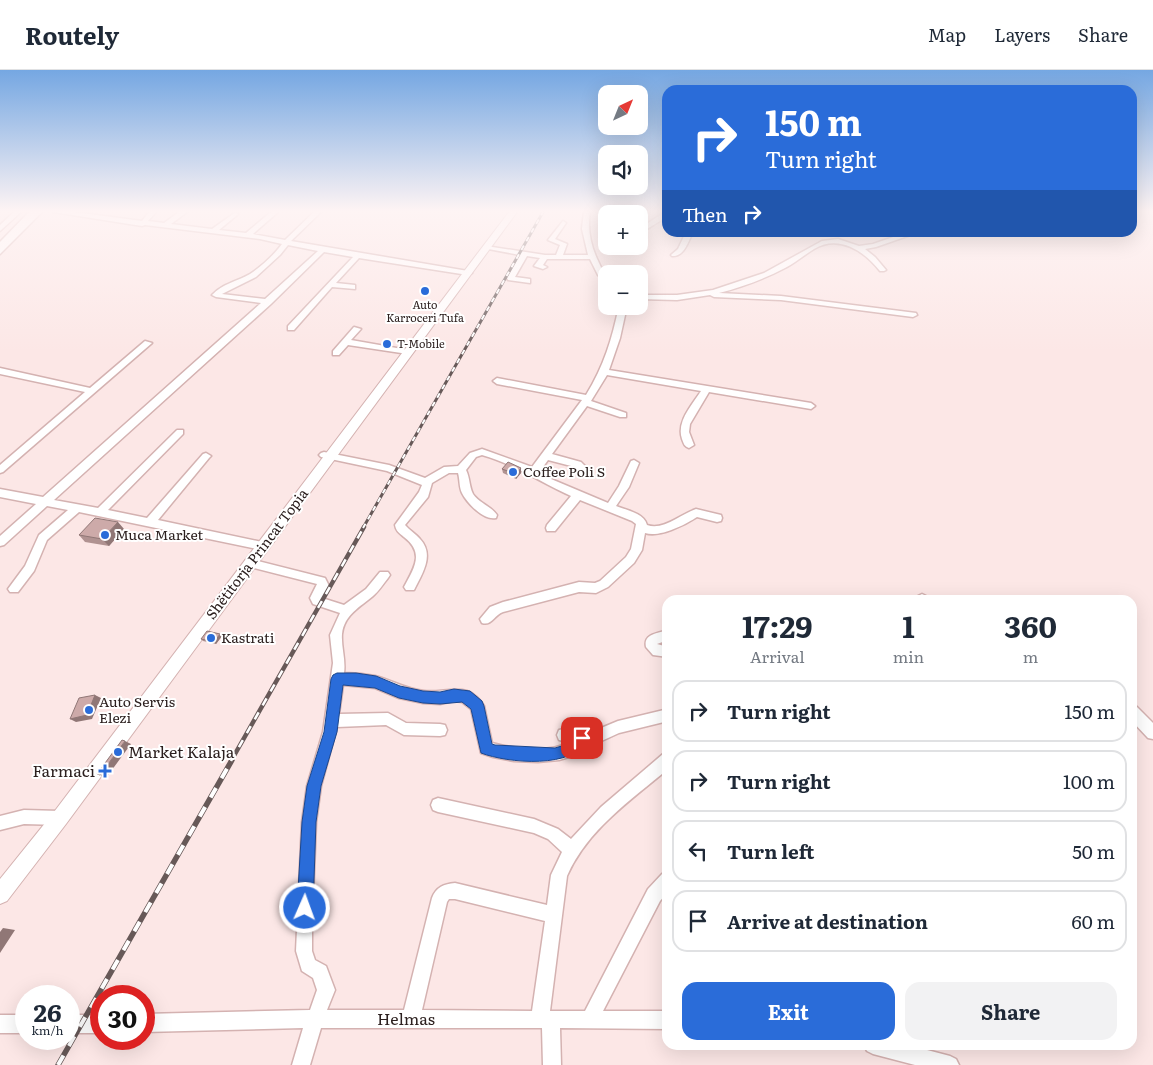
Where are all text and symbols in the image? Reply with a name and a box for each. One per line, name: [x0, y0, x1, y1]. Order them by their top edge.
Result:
text: Routely: [25, 17, 119, 52]
text: Map: [928, 21, 966, 48]
text: Layers: [994, 21, 1050, 48]
text: Share: [1078, 21, 1128, 48]
north arrow: [598, 85, 648, 135]
map controls: [598, 85, 648, 315]
text: 150 m: [765, 95, 862, 147]
icon: right: [682, 105, 747, 170]
text: Turn right: [765, 142, 877, 175]
button: sound: [598, 145, 648, 195]
text: Then: [682, 200, 728, 228]
icon: right: [738, 200, 766, 228]
button: +: [598, 205, 648, 255]
button: −: [598, 265, 648, 315]
marker: Auto Karroceri Tufa: [419, 285, 431, 297]
place label: Auto Karroceri Tufa: [386, 296, 464, 325]
place label: T-Mobile: [397, 335, 445, 351]
marker: T-Mobile: [381, 338, 393, 350]
place label: Coffee Poli S: [523, 461, 605, 481]
marker: Coffee Poli S: [507, 466, 519, 478]
street label: Shëtitorja Princat Topia: [200, 484, 312, 623]
place label: Muca Market: [115, 524, 204, 544]
marker: Muca Market: [99, 529, 111, 541]
text: 17:29: [742, 603, 813, 647]
text: 1: [902, 603, 915, 647]
text: 360: [1004, 603, 1057, 647]
place label: Kastrati: [221, 627, 275, 647]
marker: Kastrati: [205, 632, 217, 644]
text: Arrival: [750, 644, 805, 668]
text: min: [893, 644, 924, 668]
text: m: [1023, 644, 1038, 668]
place label: Auto Servis Elezi: [99, 691, 175, 727]
icon: right: [684, 697, 712, 725]
text: Turn right: [727, 697, 831, 725]
text: 150 m: [1064, 697, 1115, 725]
marker: Auto Servis Elezi: [83, 704, 95, 716]
pin: [561, 717, 603, 759]
icon: arrive: [568, 724, 596, 752]
place label: Market Kalaja: [128, 739, 235, 763]
marker: Market Kalaja: [112, 746, 124, 758]
place label: Farmaci: [32, 758, 95, 782]
marker: Farmaci: [99, 765, 111, 777]
icon: right: [684, 767, 712, 795]
text: Turn right: [727, 767, 831, 795]
text: 100 m: [1063, 767, 1115, 795]
icon: left: [684, 837, 712, 865]
text: Turn left: [727, 837, 814, 865]
text: 50 m: [1072, 837, 1115, 865]
position arrow: [278, 881, 330, 933]
icon: arrive: [684, 907, 712, 935]
text: Arrive at destination: [727, 907, 928, 935]
text: 60 m: [1072, 907, 1115, 935]
button: Exit: [682, 982, 895, 1040]
button: Share: [905, 982, 1117, 1040]
speed limit sign: 30: [90, 985, 155, 1050]
text: 26: [33, 993, 62, 1030]
street label: Helmas: [377, 1006, 435, 1030]
text: km/h: [32, 1021, 63, 1039]

